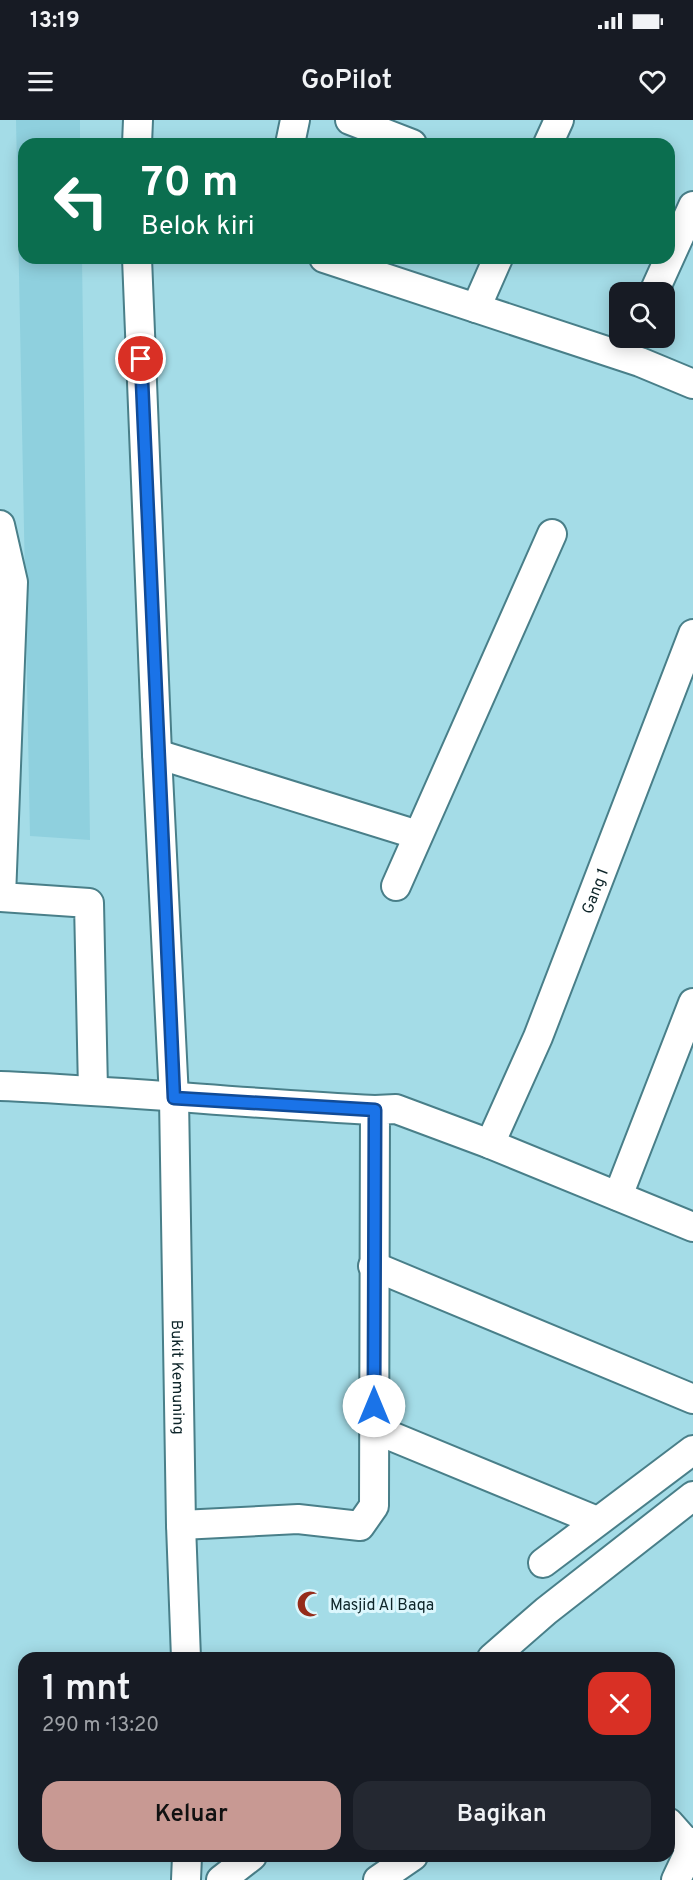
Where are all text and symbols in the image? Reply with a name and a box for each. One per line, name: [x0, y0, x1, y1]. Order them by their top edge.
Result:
text: 13:19: [30, 8, 80, 35]
text: GoPilot: [301, 64, 392, 98]
icon: menu: [24, 65, 57, 98]
icon: heart: [636, 65, 669, 98]
text: 70 m: [141, 158, 239, 211]
icon: left: [42, 162, 120, 240]
text: Belok kiri: [141, 210, 255, 244]
map controls: [609, 282, 675, 348]
button: search: [609, 282, 675, 348]
pin: [115, 333, 166, 384]
icon: arrive: [124, 342, 157, 375]
street label: Gang 1: [578, 866, 614, 917]
street label: Bukit Kemuning: [166, 1320, 188, 1435]
position arrow: [342, 1374, 406, 1438]
mosque icon: Masjid Al Baqa: [295, 1589, 325, 1619]
place label: Masjid Al Baqa: [330, 1596, 434, 1616]
text: 1 mnt: [42, 1667, 131, 1713]
button: close: [588, 1672, 651, 1735]
text: 290 m · 13:20: [42, 1713, 159, 1739]
button: Keluar: [42, 1781, 341, 1850]
button: Bagikan: [353, 1781, 651, 1850]

